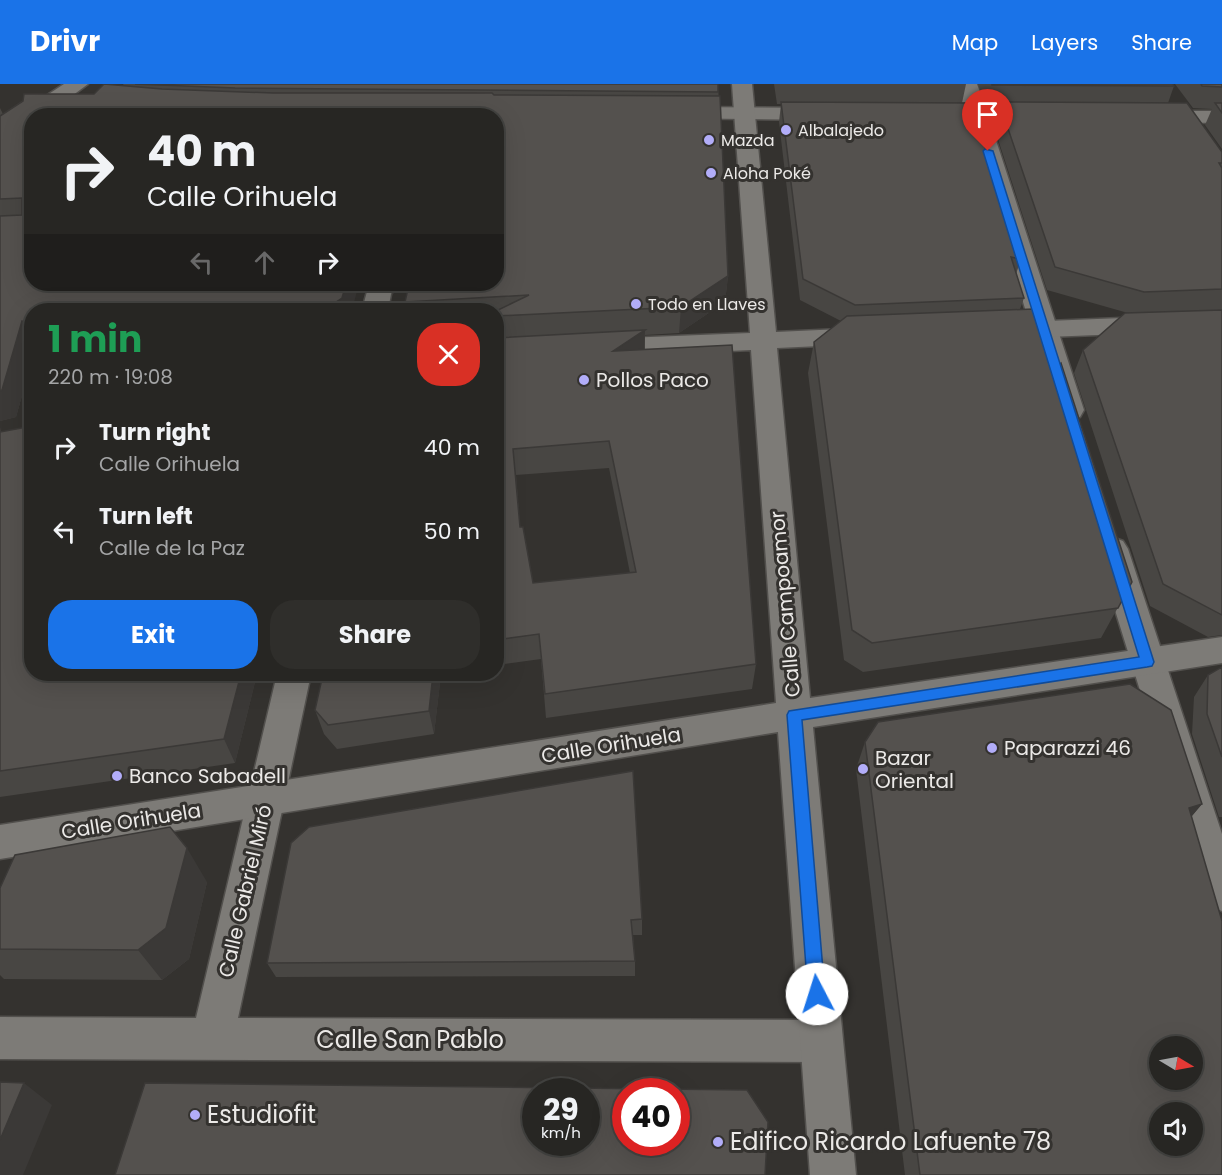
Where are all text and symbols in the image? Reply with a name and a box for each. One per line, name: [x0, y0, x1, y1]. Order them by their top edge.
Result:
text: Drivr: [30, 22, 100, 61]
text: Map: [952, 28, 998, 57]
text: Layers: [1031, 28, 1098, 57]
text: Share: [1131, 28, 1192, 57]
pin: [962, 89, 1013, 151]
icon: arrive: [971, 98, 1004, 131]
place label: Albalajedo: [798, 119, 884, 142]
text: 40 m: [147, 122, 256, 181]
marker: Albalajedo: [779, 123, 793, 137]
place label: Mazda: [721, 129, 775, 152]
icon: right: [48, 132, 126, 210]
marker: Mazda: [702, 133, 716, 147]
place label: Aloha Poké: [723, 162, 811, 185]
marker: Aloha Poké: [704, 166, 718, 180]
text: Calle Orihuela: [147, 178, 337, 215]
icon: left: [185, 246, 218, 279]
icon: ahead: [248, 246, 281, 279]
icon: right: [311, 246, 344, 279]
place label: Todo en Llaves: [648, 293, 766, 316]
marker: Todo en Llaves: [629, 297, 643, 311]
text: 1 min: [48, 314, 142, 365]
button: close: [417, 323, 480, 386]
text: 220 m · 19:08: [48, 363, 173, 391]
place label: Pollos Paco: [596, 366, 709, 394]
marker: Pollos Paco: [577, 373, 591, 387]
text: Turn right: [99, 417, 210, 448]
icon: right: [48, 431, 81, 464]
text: 40 m: [424, 432, 480, 463]
text: Calle Orihuela: [99, 450, 240, 478]
text: Turn left: [99, 501, 193, 532]
street label: Calle Campoamor: [763, 510, 807, 698]
icon: left: [48, 515, 81, 548]
text: 50 m: [424, 516, 480, 547]
text: Calle de la Paz: [99, 534, 245, 562]
button: Exit: [48, 600, 258, 669]
button: Share: [270, 600, 480, 669]
street label: Calle Orihuela: [539, 720, 683, 770]
place label: Paparazzi 46: [1004, 734, 1131, 762]
marker: Paparazzi 46: [985, 741, 999, 755]
place label: Bazar Oriental: [875, 744, 954, 795]
place label: Banco Sabadell: [129, 762, 286, 790]
marker: Bazar Oriental: [856, 762, 870, 776]
marker: Banco Sabadell: [110, 769, 124, 783]
street label: Calle Orihuela: [59, 796, 203, 846]
street label: Calle Gabriel Miró: [211, 802, 279, 980]
position arrow: [785, 962, 849, 1026]
street label: Calle San Pablo: [316, 1023, 504, 1056]
north arrow: [1149, 1036, 1203, 1090]
map controls: [1149, 1036, 1203, 1156]
speed limit sign: 40: [612, 1078, 690, 1156]
text: 29: [543, 1088, 579, 1131]
place label: Estudiofit: [207, 1098, 316, 1131]
button: sound: [1149, 1102, 1203, 1156]
marker: Estudiofit: [188, 1108, 202, 1122]
text: km/h: [541, 1122, 581, 1143]
place label: Edifico Ricardo Lafuente 78: [730, 1125, 1051, 1158]
marker: Edifico Ricardo Lafuente 78: [711, 1135, 725, 1149]

